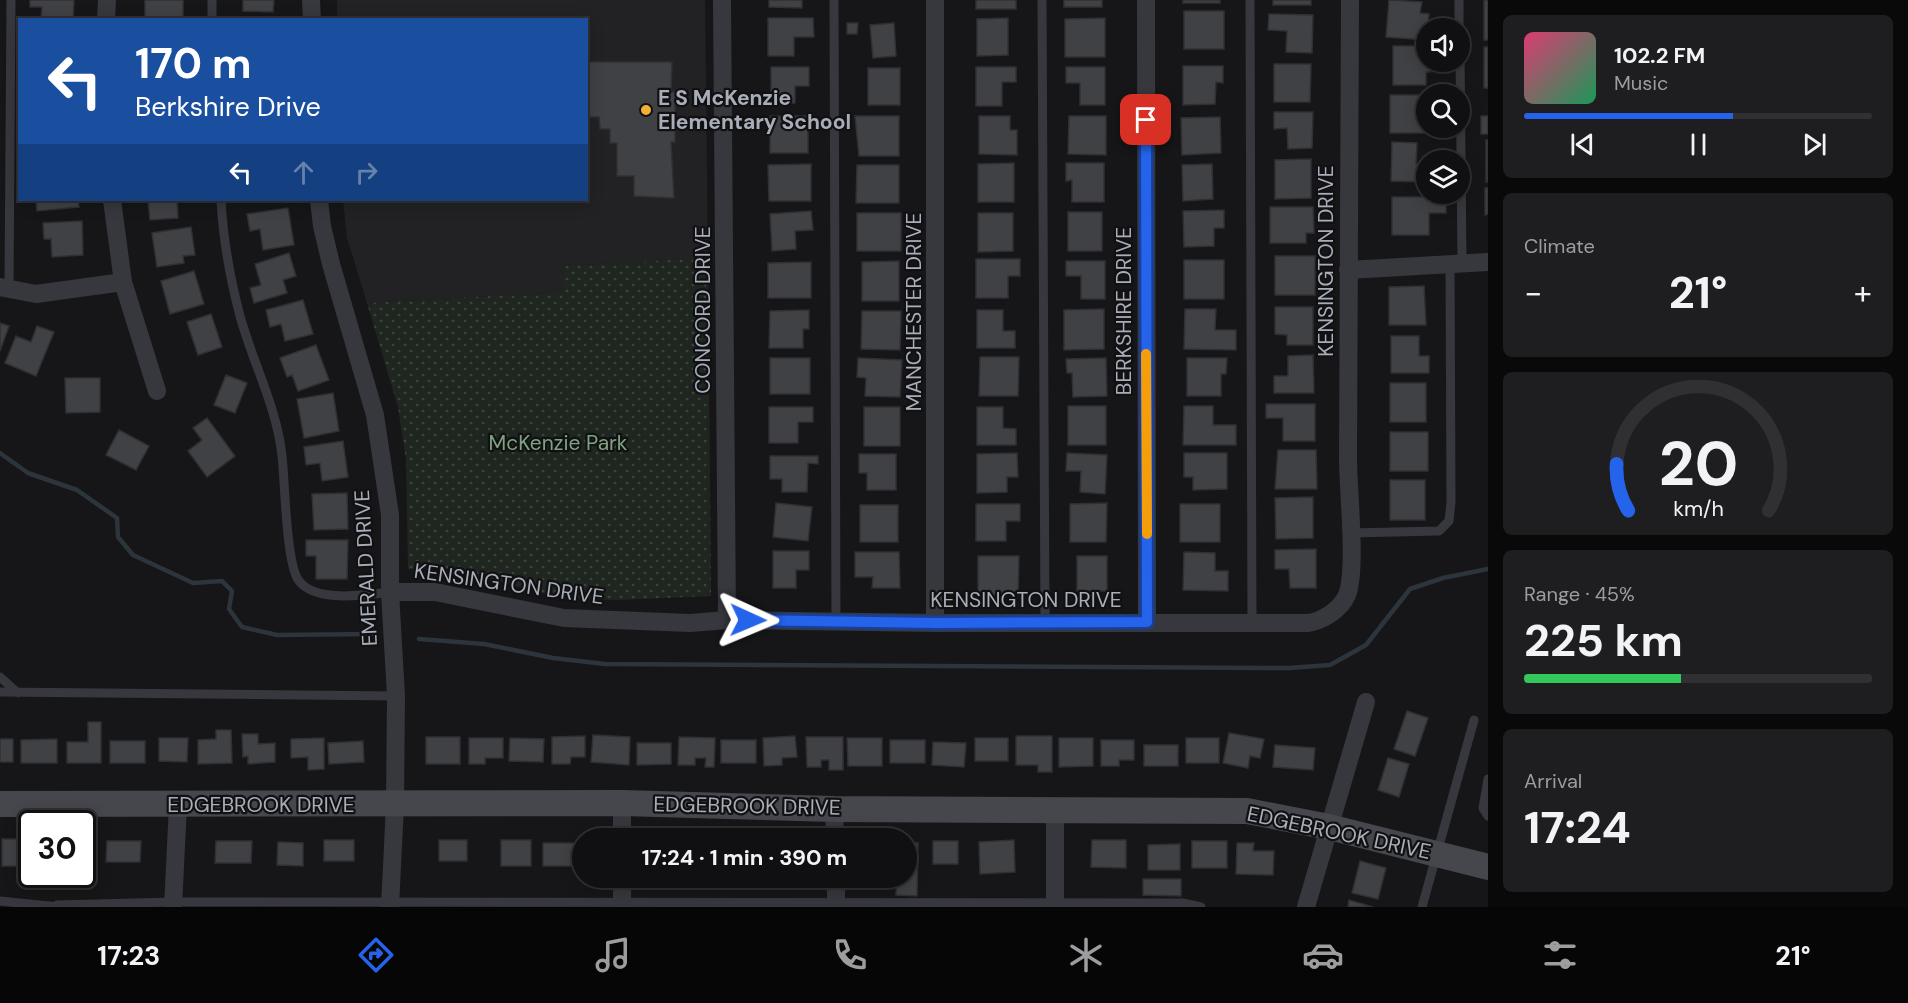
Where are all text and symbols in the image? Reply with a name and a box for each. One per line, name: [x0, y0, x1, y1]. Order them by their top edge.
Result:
map controls: [1416, 18, 1470, 204]
button: sound: [1416, 18, 1470, 72]
text: 170 m: [135, 36, 252, 91]
text: 102.2 FM: [1614, 41, 1705, 70]
icon: left: [36, 42, 114, 120]
text: Music: [1614, 70, 1669, 96]
place label: E S McKenzie Elementary School: [658, 84, 851, 136]
button: search: [1416, 84, 1470, 138]
text: Berkshire Drive: [135, 89, 321, 124]
pin: [1120, 94, 1171, 145]
marker: E S McKenzie Elementary School: [639, 103, 653, 117]
icon: arrive: [1129, 103, 1162, 136]
icon: previous: [1566, 128, 1599, 161]
icon: pause: [1682, 128, 1715, 161]
icon: next: [1798, 128, 1831, 161]
button: layers: [1416, 150, 1470, 204]
icon: left: [224, 156, 257, 189]
icon: ahead: [287, 156, 320, 189]
icon: right: [350, 156, 383, 189]
street label: KENSINGTON DRIVE: [1312, 165, 1340, 357]
street label: MANCHESTER DRIVE: [900, 213, 928, 411]
street label: CONCORD DRIVE: [689, 226, 717, 394]
street label: BERKSHIRE DRIVE: [1110, 227, 1138, 395]
text: Climate: [1524, 233, 1595, 259]
text: 21°: [1669, 263, 1727, 322]
text: −: [1524, 271, 1542, 314]
text: +: [1854, 271, 1872, 314]
text: 20: [1658, 423, 1738, 504]
park label: McKenzie Park: [489, 429, 628, 457]
street label: EMERALD DRIVE: [348, 489, 384, 647]
text: km/h: [1673, 495, 1723, 523]
street label: KENSINGTON DRIVE: [412, 557, 606, 611]
text: Range · 45%: [1524, 581, 1635, 607]
street label: KENSINGTON DRIVE: [930, 586, 1122, 614]
position arrow: [716, 588, 780, 652]
text: 225 km: [1524, 611, 1683, 670]
text: Arrival: [1524, 768, 1582, 794]
street label: EDGEBROOK DRIVE: [653, 790, 841, 822]
street label: EDGEBROOK DRIVE: [167, 791, 355, 819]
text: 17:24: [1524, 798, 1631, 857]
street label: EDGEBROOK DRIVE: [1244, 800, 1434, 866]
speed limit sign: 30: [18, 810, 96, 888]
text: 17:24 · 1 min · 390 m: [642, 843, 847, 872]
icon: directions: [355, 934, 397, 976]
icon: music: [592, 934, 634, 976]
icon: phone: [829, 934, 871, 976]
icon: climate: [1065, 934, 1107, 976]
icon: car: [1302, 934, 1344, 976]
icon: filters: [1539, 934, 1581, 976]
text: 17:23: [97, 938, 160, 973]
text: 21°: [1775, 938, 1811, 973]

